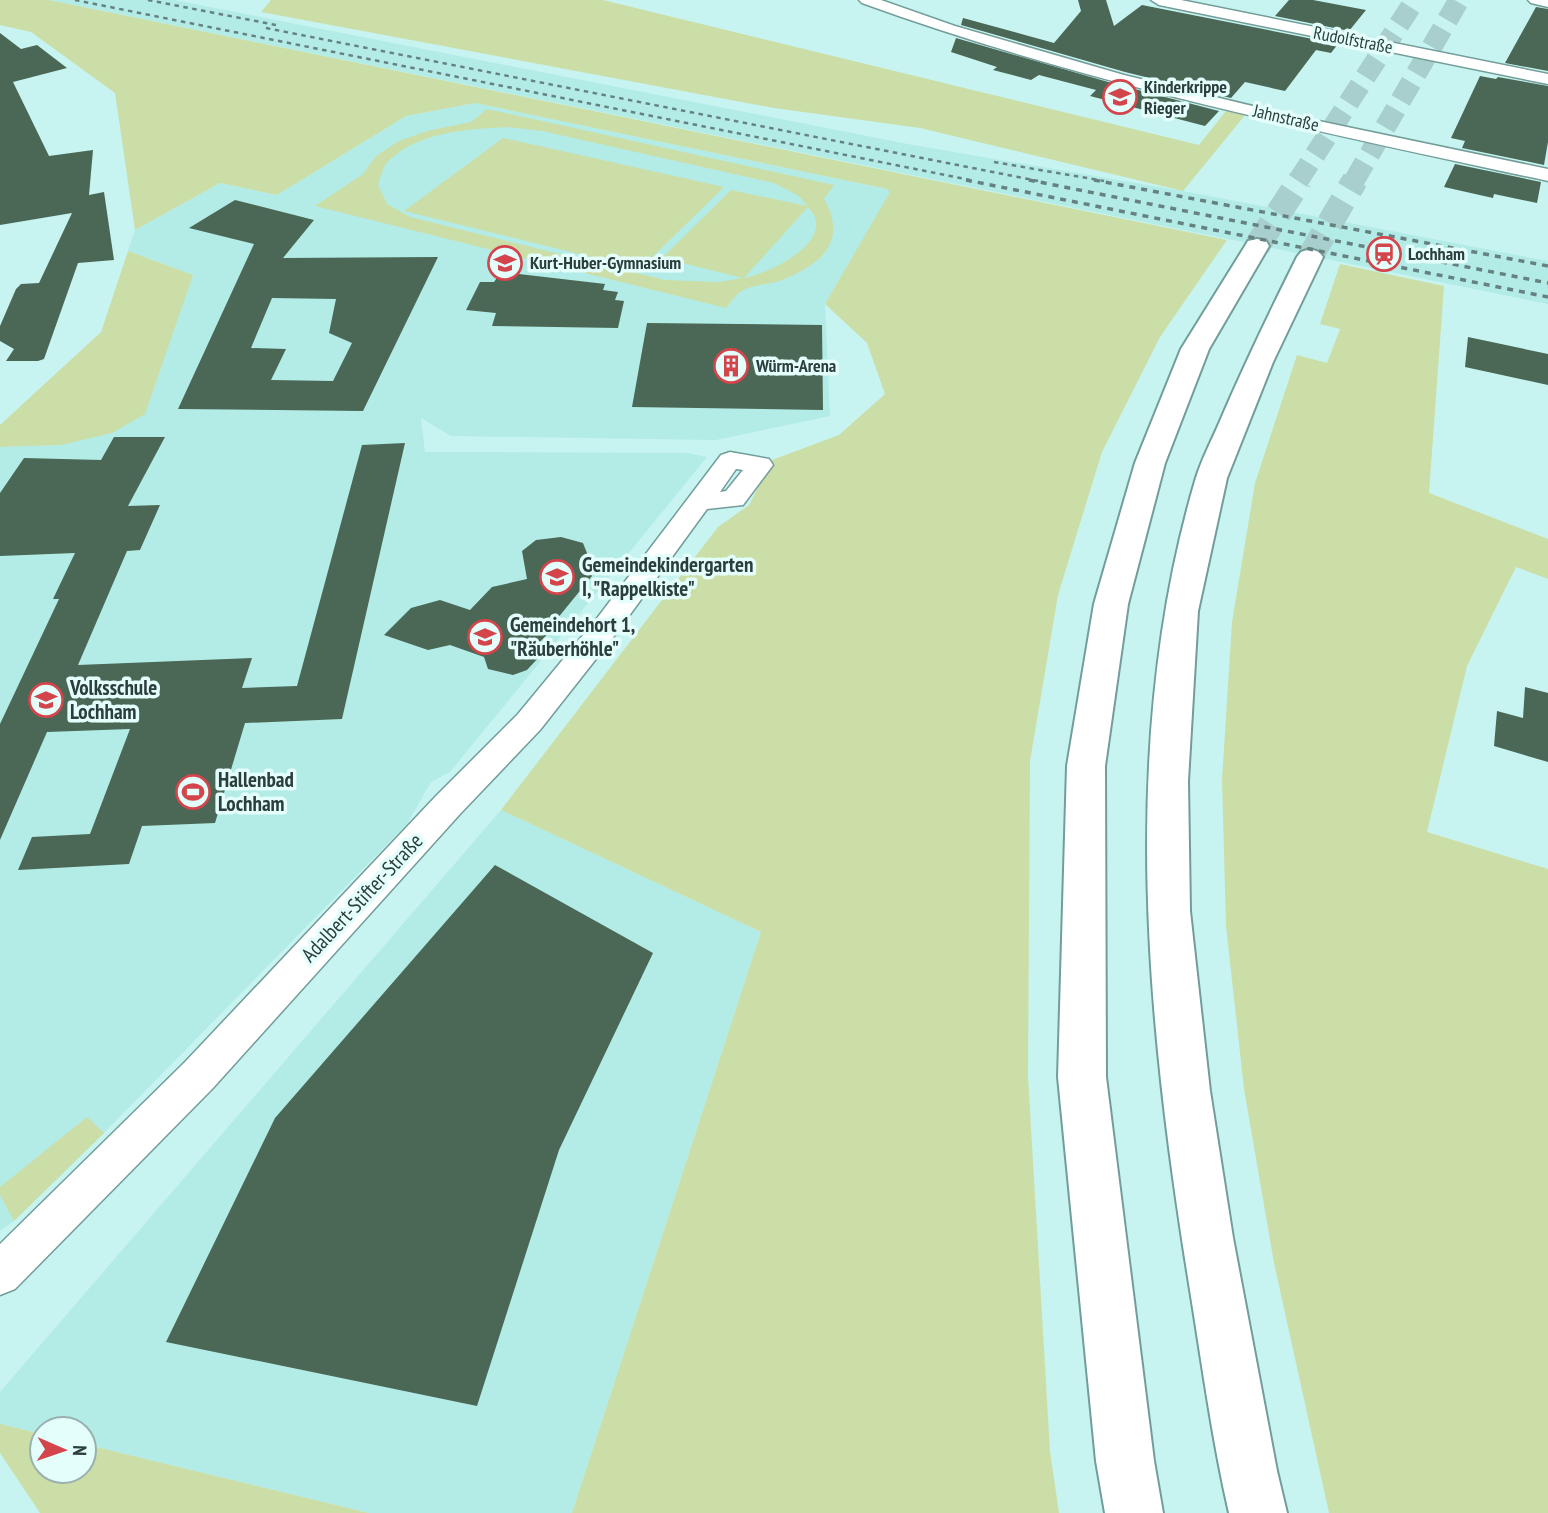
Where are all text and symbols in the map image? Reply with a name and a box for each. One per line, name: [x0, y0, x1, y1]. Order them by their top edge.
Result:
street label: Rudolfstraße: [1312, 21, 1395, 58]
place label: Kinderkrippe Rieger: [1144, 75, 1227, 119]
school or university icon: Kinderkrippe Rieger: [1101, 78, 1139, 116]
street label: Jahnstraße: [1250, 99, 1321, 136]
station icon: Lochham: [1365, 235, 1403, 273]
place label: Lochham: [1408, 242, 1465, 265]
school or university icon: Kurt-Huber-Gymnasium: [486, 244, 524, 282]
place label: Kurt-Huber-Gymnasium: [530, 251, 681, 274]
building icon: Würm-Arena: [712, 347, 750, 385]
place label: Würm-Arena: [755, 354, 836, 377]
place label: Gemeindekindergarten I, "Rappelkiste": [582, 551, 753, 602]
school or university icon: Gemeindekindergarten I, "Rappelkiste": [538, 558, 576, 596]
place label: Gemeindehort 1, "Räuberhöhle": [510, 611, 635, 662]
school or university icon: Gemeindehort 1, "Räuberhöhle": [466, 618, 504, 656]
place label: Volksschule Lochham: [69, 674, 157, 725]
school or university icon: Volksschule Lochham: [27, 681, 65, 719]
place label: Hallenbad Lochham: [218, 766, 294, 817]
sports icon: Hallenbad Lochham: [174, 773, 212, 811]
street label: Adalbert-Stifter-Straße: [295, 828, 428, 968]
north arrow: [28, 1415, 98, 1485]
text: N: [68, 1445, 92, 1456]

